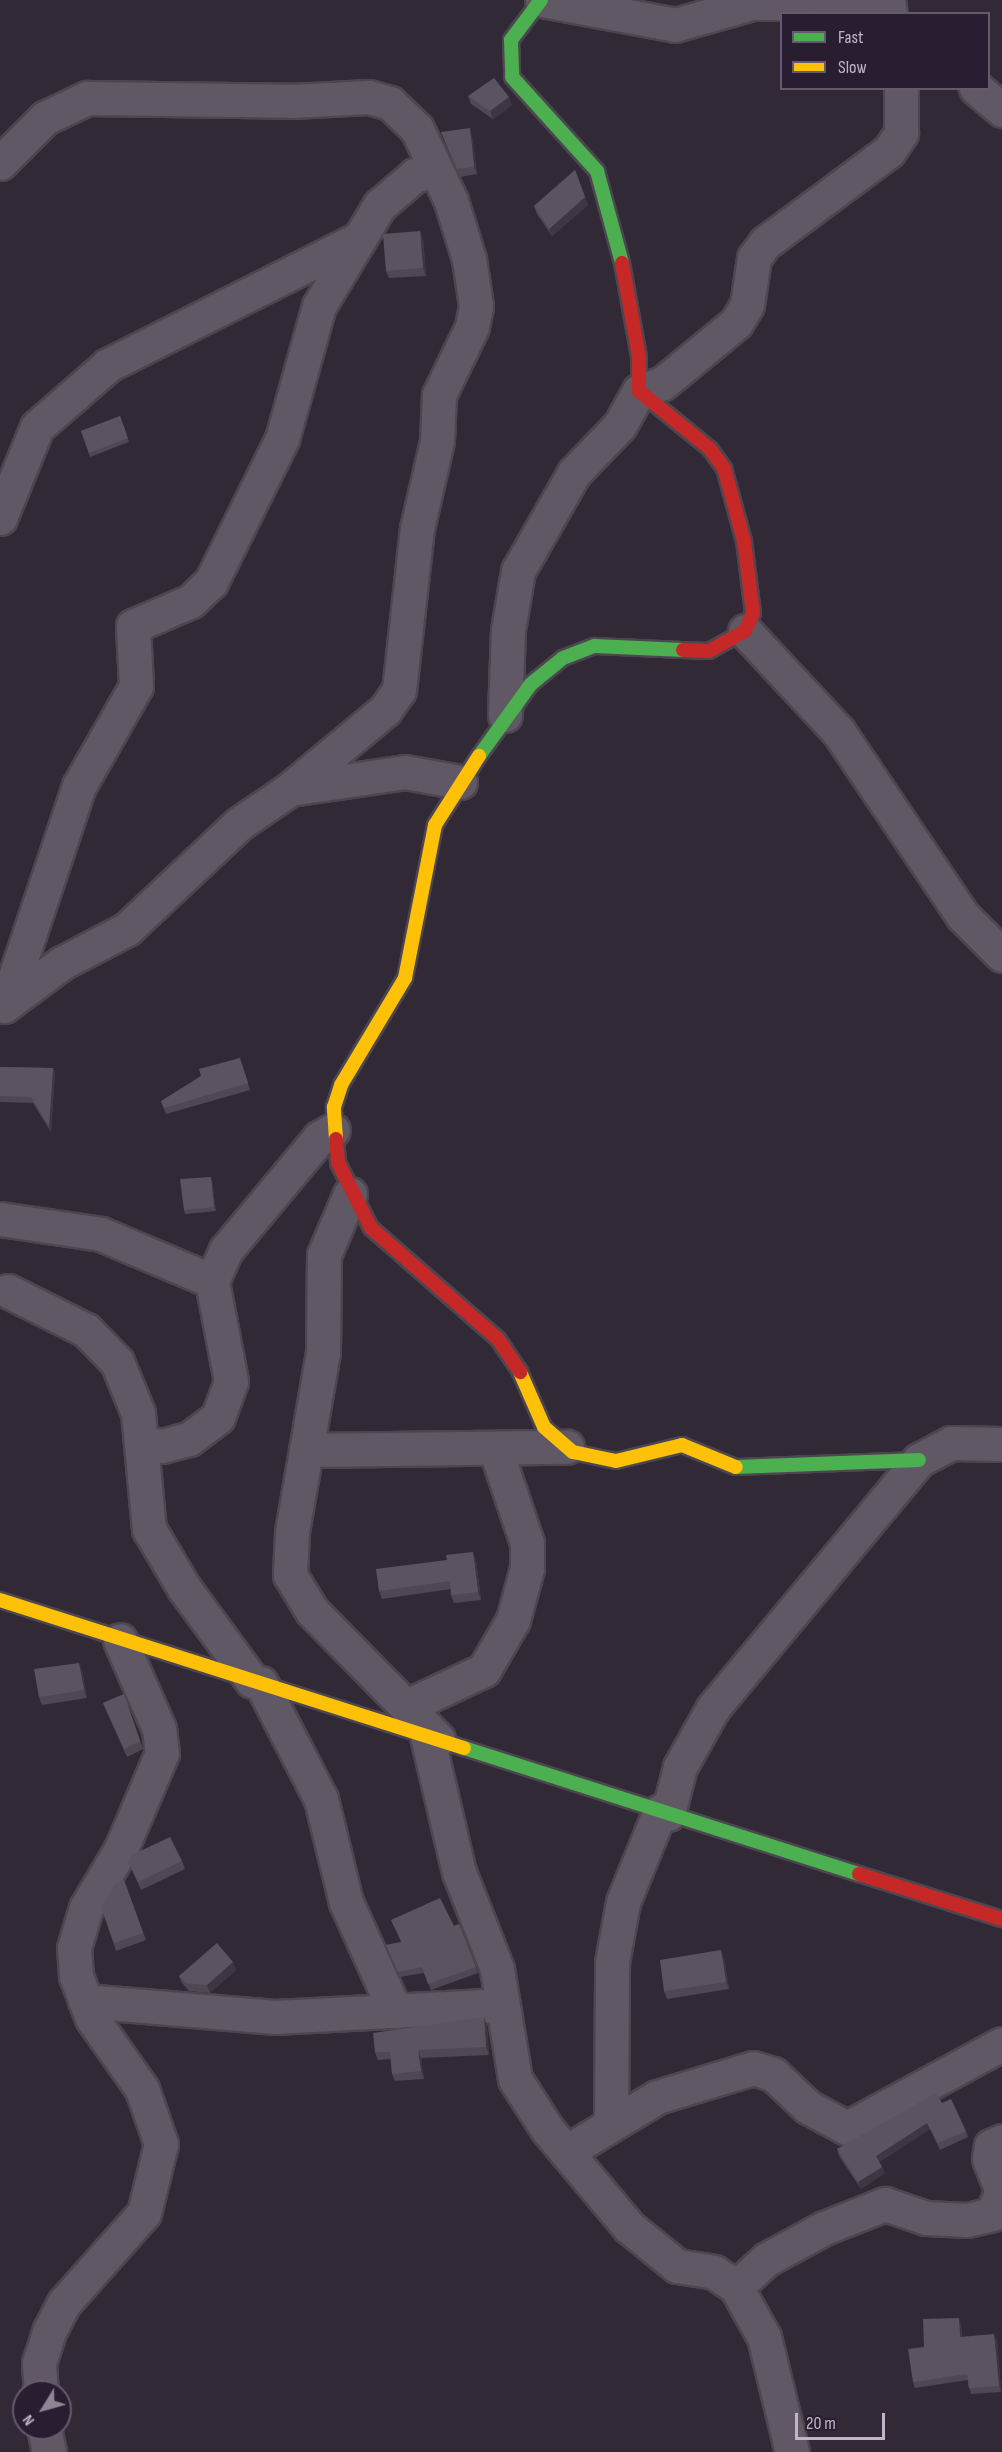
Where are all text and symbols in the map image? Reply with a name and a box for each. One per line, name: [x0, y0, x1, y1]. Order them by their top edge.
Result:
legend: [780, 12, 990, 90]
text: Fast: [838, 27, 863, 48]
text: Slow: [838, 57, 867, 78]
north arrow: [12, 2380, 72, 2440]
scale bar: [798, 2401, 888, 2439]
text: N: [19, 2411, 39, 2429]
text: 20 m: [806, 2413, 836, 2434]

